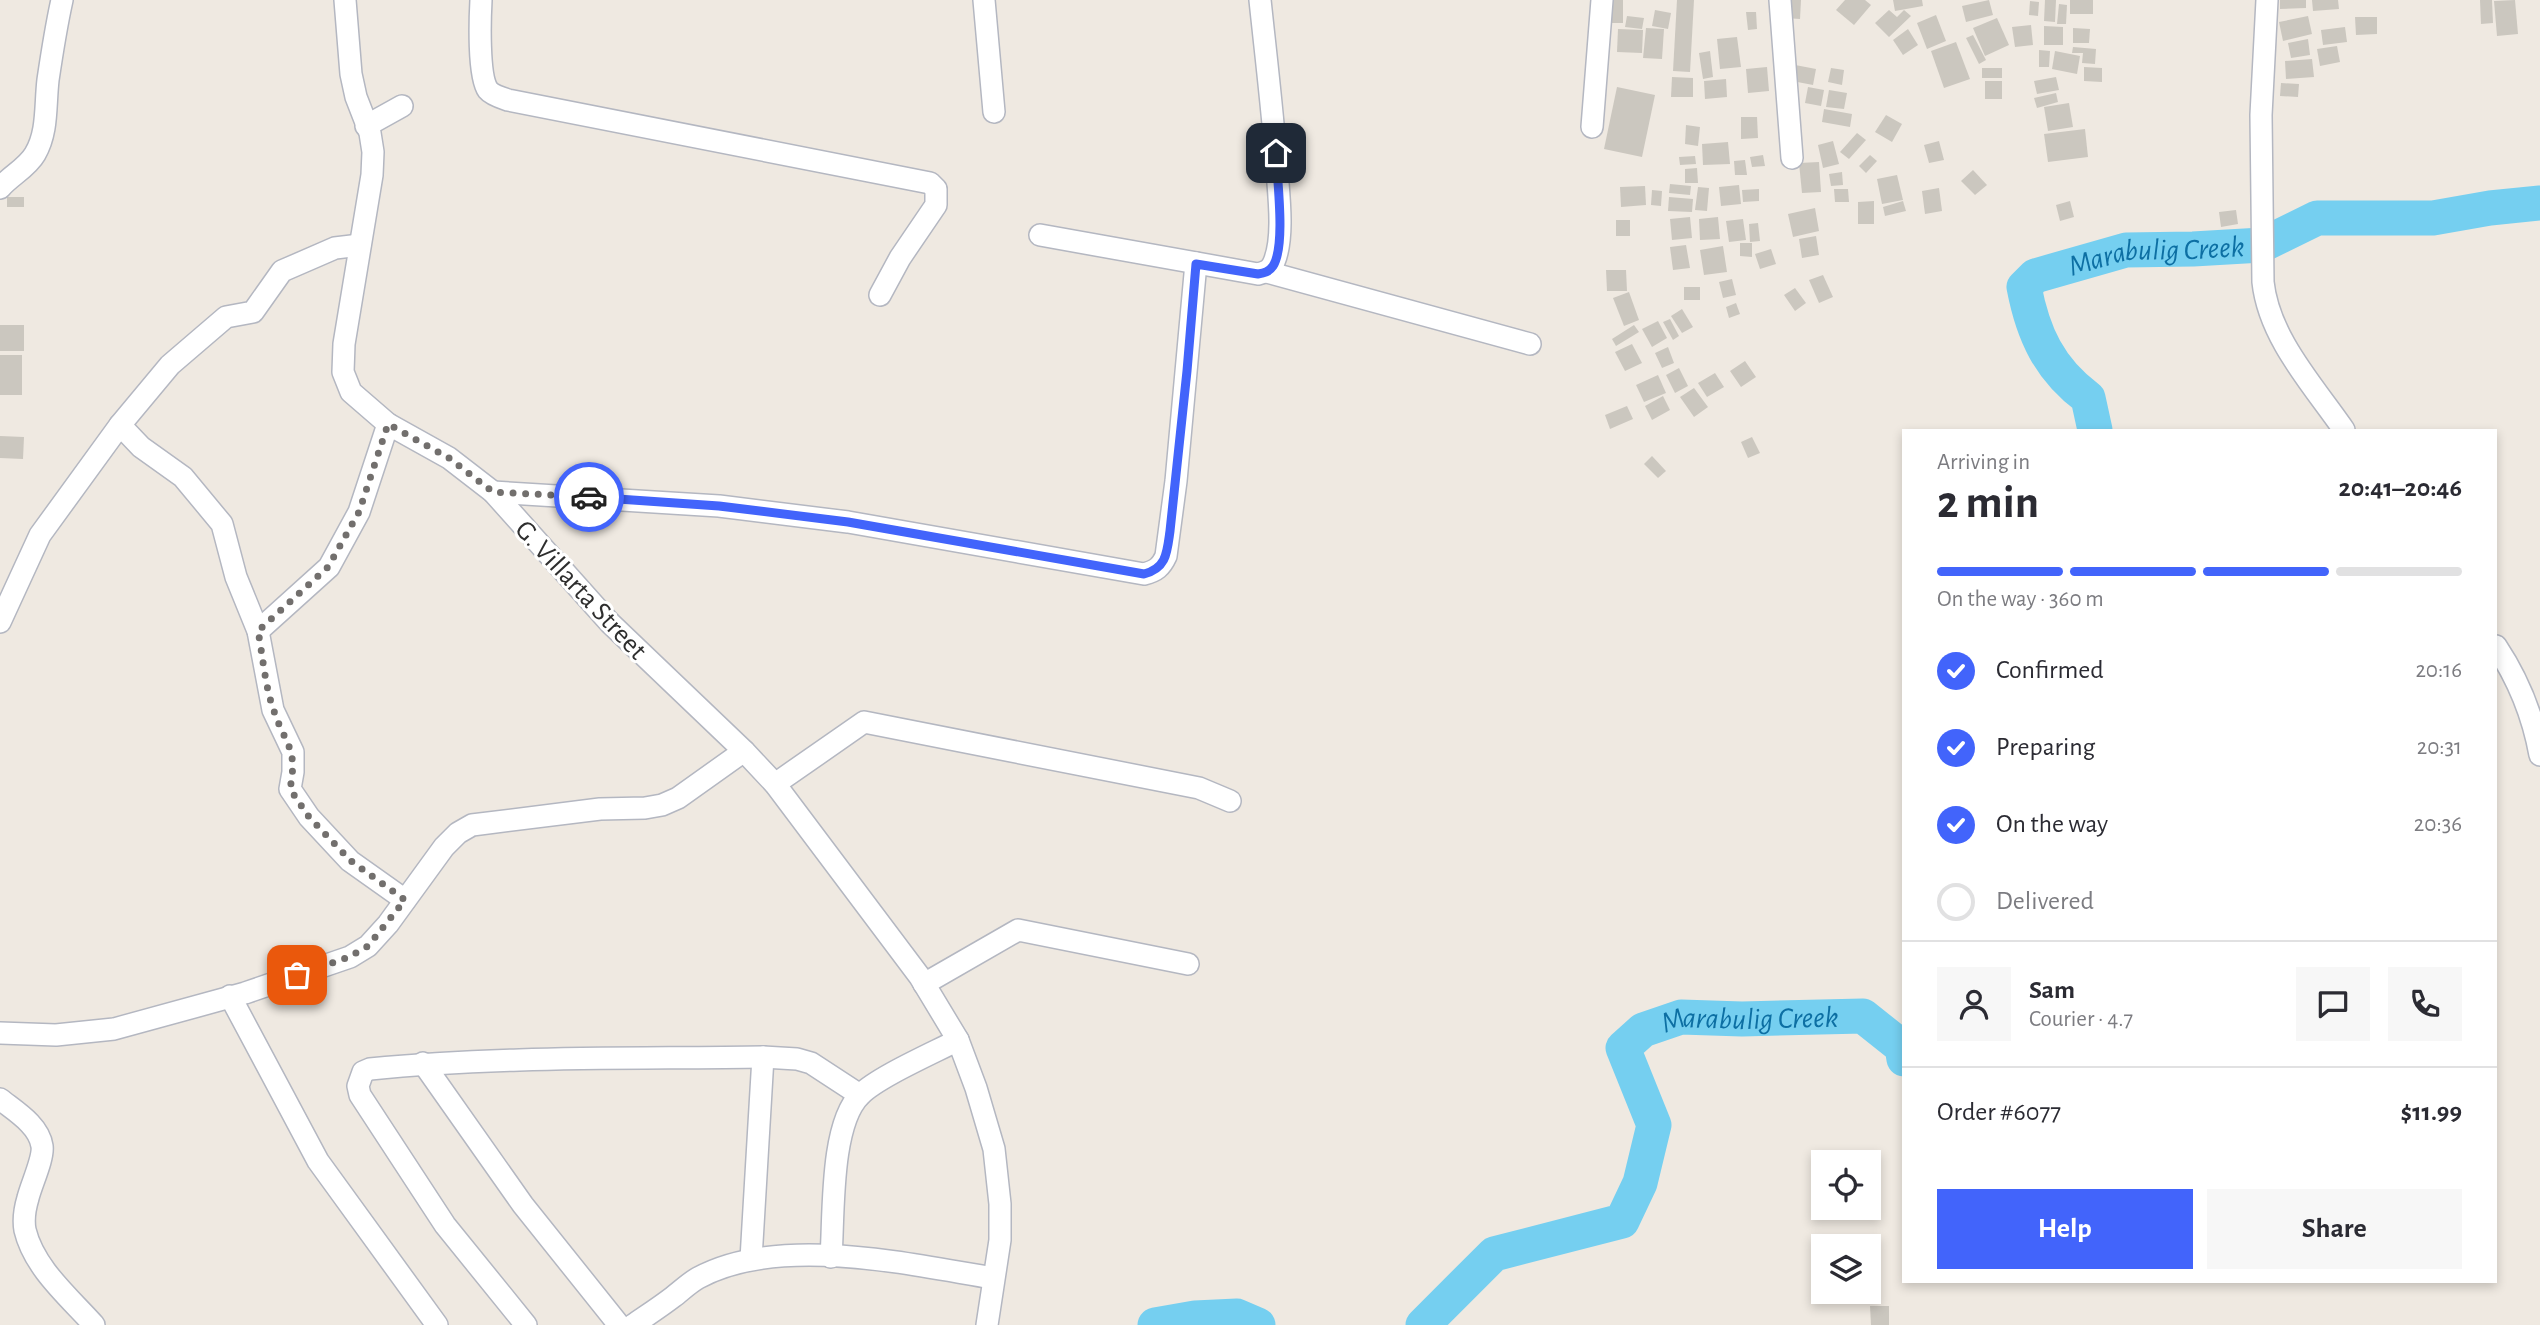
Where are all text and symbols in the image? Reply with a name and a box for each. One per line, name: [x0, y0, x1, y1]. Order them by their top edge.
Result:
pin: [1246, 123, 1306, 183]
icon: home: [1257, 134, 1295, 172]
water label: Marabulig Creek: [2065, 232, 2245, 282]
text: Arriving in: [1937, 451, 2030, 474]
courier: [554, 462, 624, 532]
text: 20:41–20:46: [2338, 475, 2462, 501]
icon: car: [570, 478, 608, 516]
text: 2 min: [1937, 480, 2039, 526]
street label: G. Villarta Street: [509, 516, 652, 665]
text: On the way · 360 m: [1937, 588, 2104, 611]
icon: check: [1937, 652, 1975, 690]
text: Confirmed: [1996, 657, 2104, 683]
text: 20:16: [2415, 659, 2462, 682]
icon: check: [1937, 729, 1975, 767]
text: Preparing: [1996, 734, 2095, 760]
text: 20:31: [2417, 736, 2462, 759]
icon: check: [1937, 806, 1975, 844]
text: On the way: [1996, 811, 2108, 837]
text: 20:36: [2414, 813, 2462, 836]
text: Delivered: [1996, 888, 2094, 914]
pin: [267, 945, 327, 1005]
icon: bag: [278, 956, 316, 994]
button: person: [1937, 967, 2011, 1041]
button: chat: [2296, 967, 2370, 1041]
button: phone: [2388, 967, 2462, 1041]
text: Sam: [2029, 977, 2075, 1003]
water label: Marabulig Creek: [1657, 1003, 1839, 1039]
text: Courier · 4.7: [2029, 1008, 2133, 1031]
text: Order #6077: [1937, 1099, 2061, 1125]
text: $11.99: [2401, 1099, 2462, 1125]
map controls: [1811, 1150, 1881, 1304]
button: locate: [1811, 1150, 1881, 1220]
button: Help: [1937, 1189, 2193, 1269]
button: Share: [2207, 1189, 2462, 1269]
button: layers: [1811, 1234, 1881, 1304]

